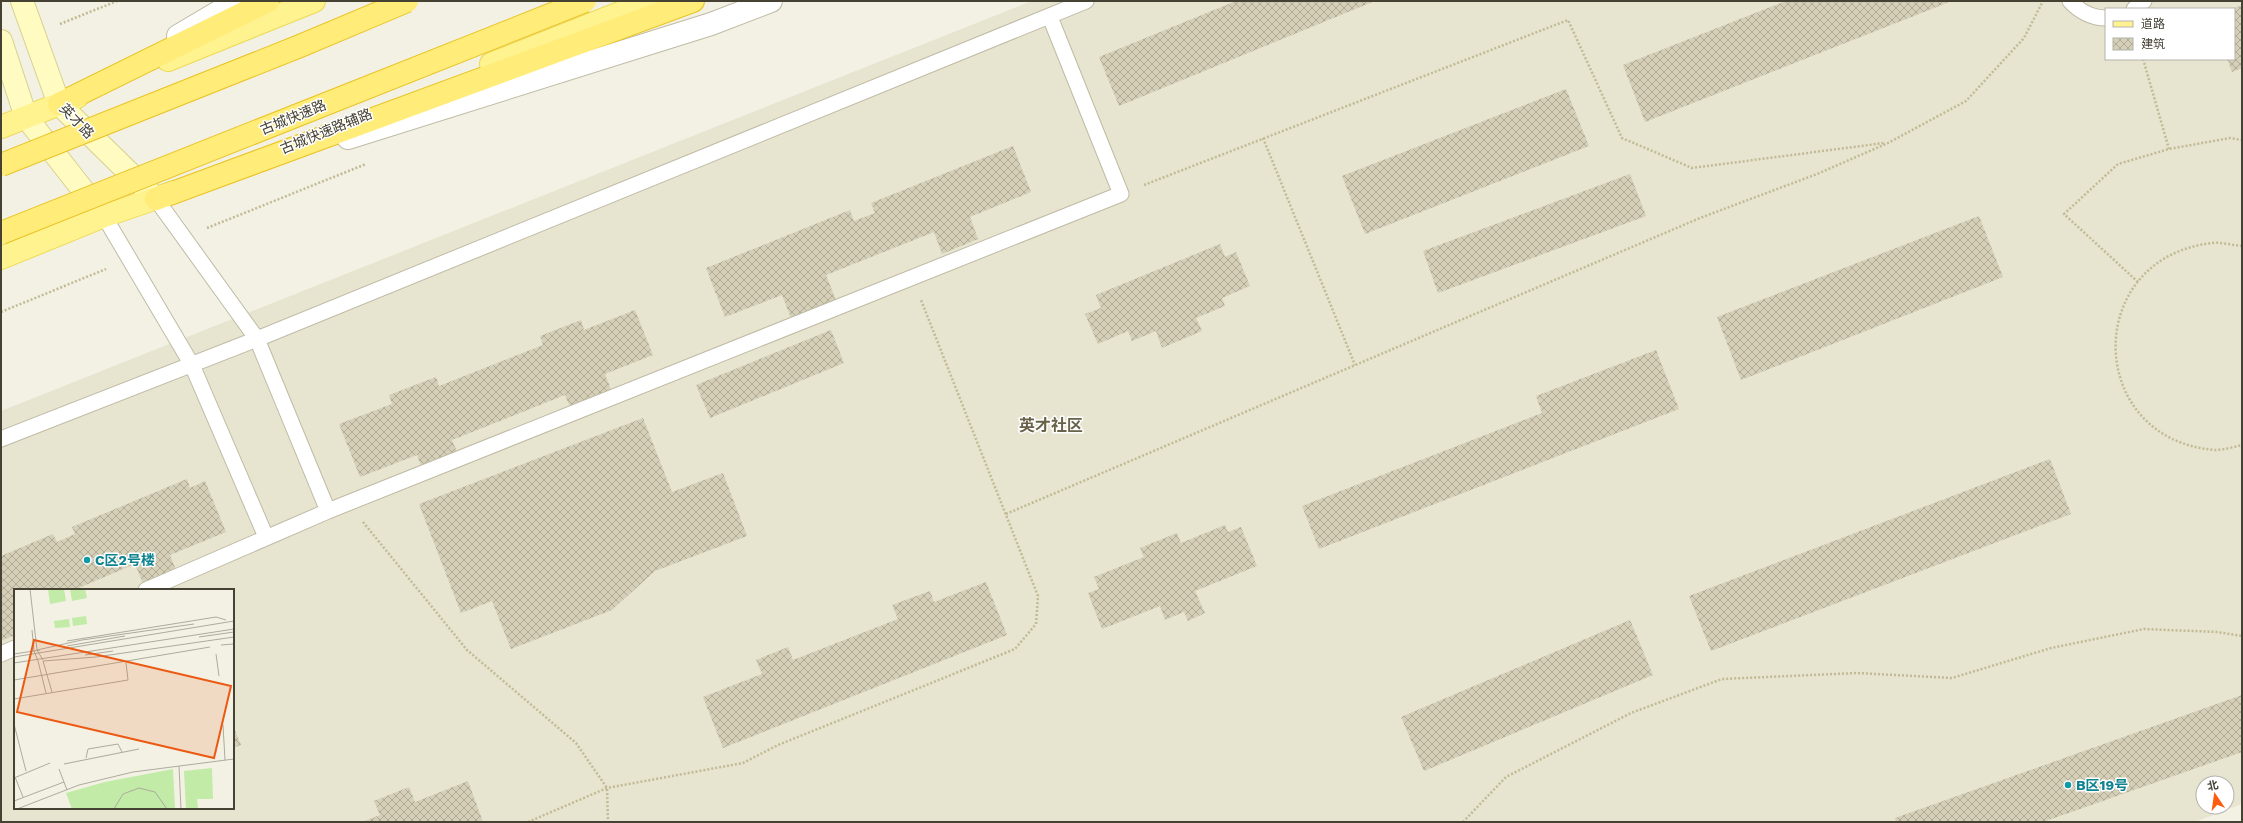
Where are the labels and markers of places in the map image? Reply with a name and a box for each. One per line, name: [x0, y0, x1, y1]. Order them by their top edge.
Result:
place label: C区2号楼: [95, 552, 155, 568]
marker: C区2号楼: [82, 555, 92, 565]
place label: B区19号: [2076, 777, 2128, 793]
marker: B区19号: [2063, 780, 2073, 790]

